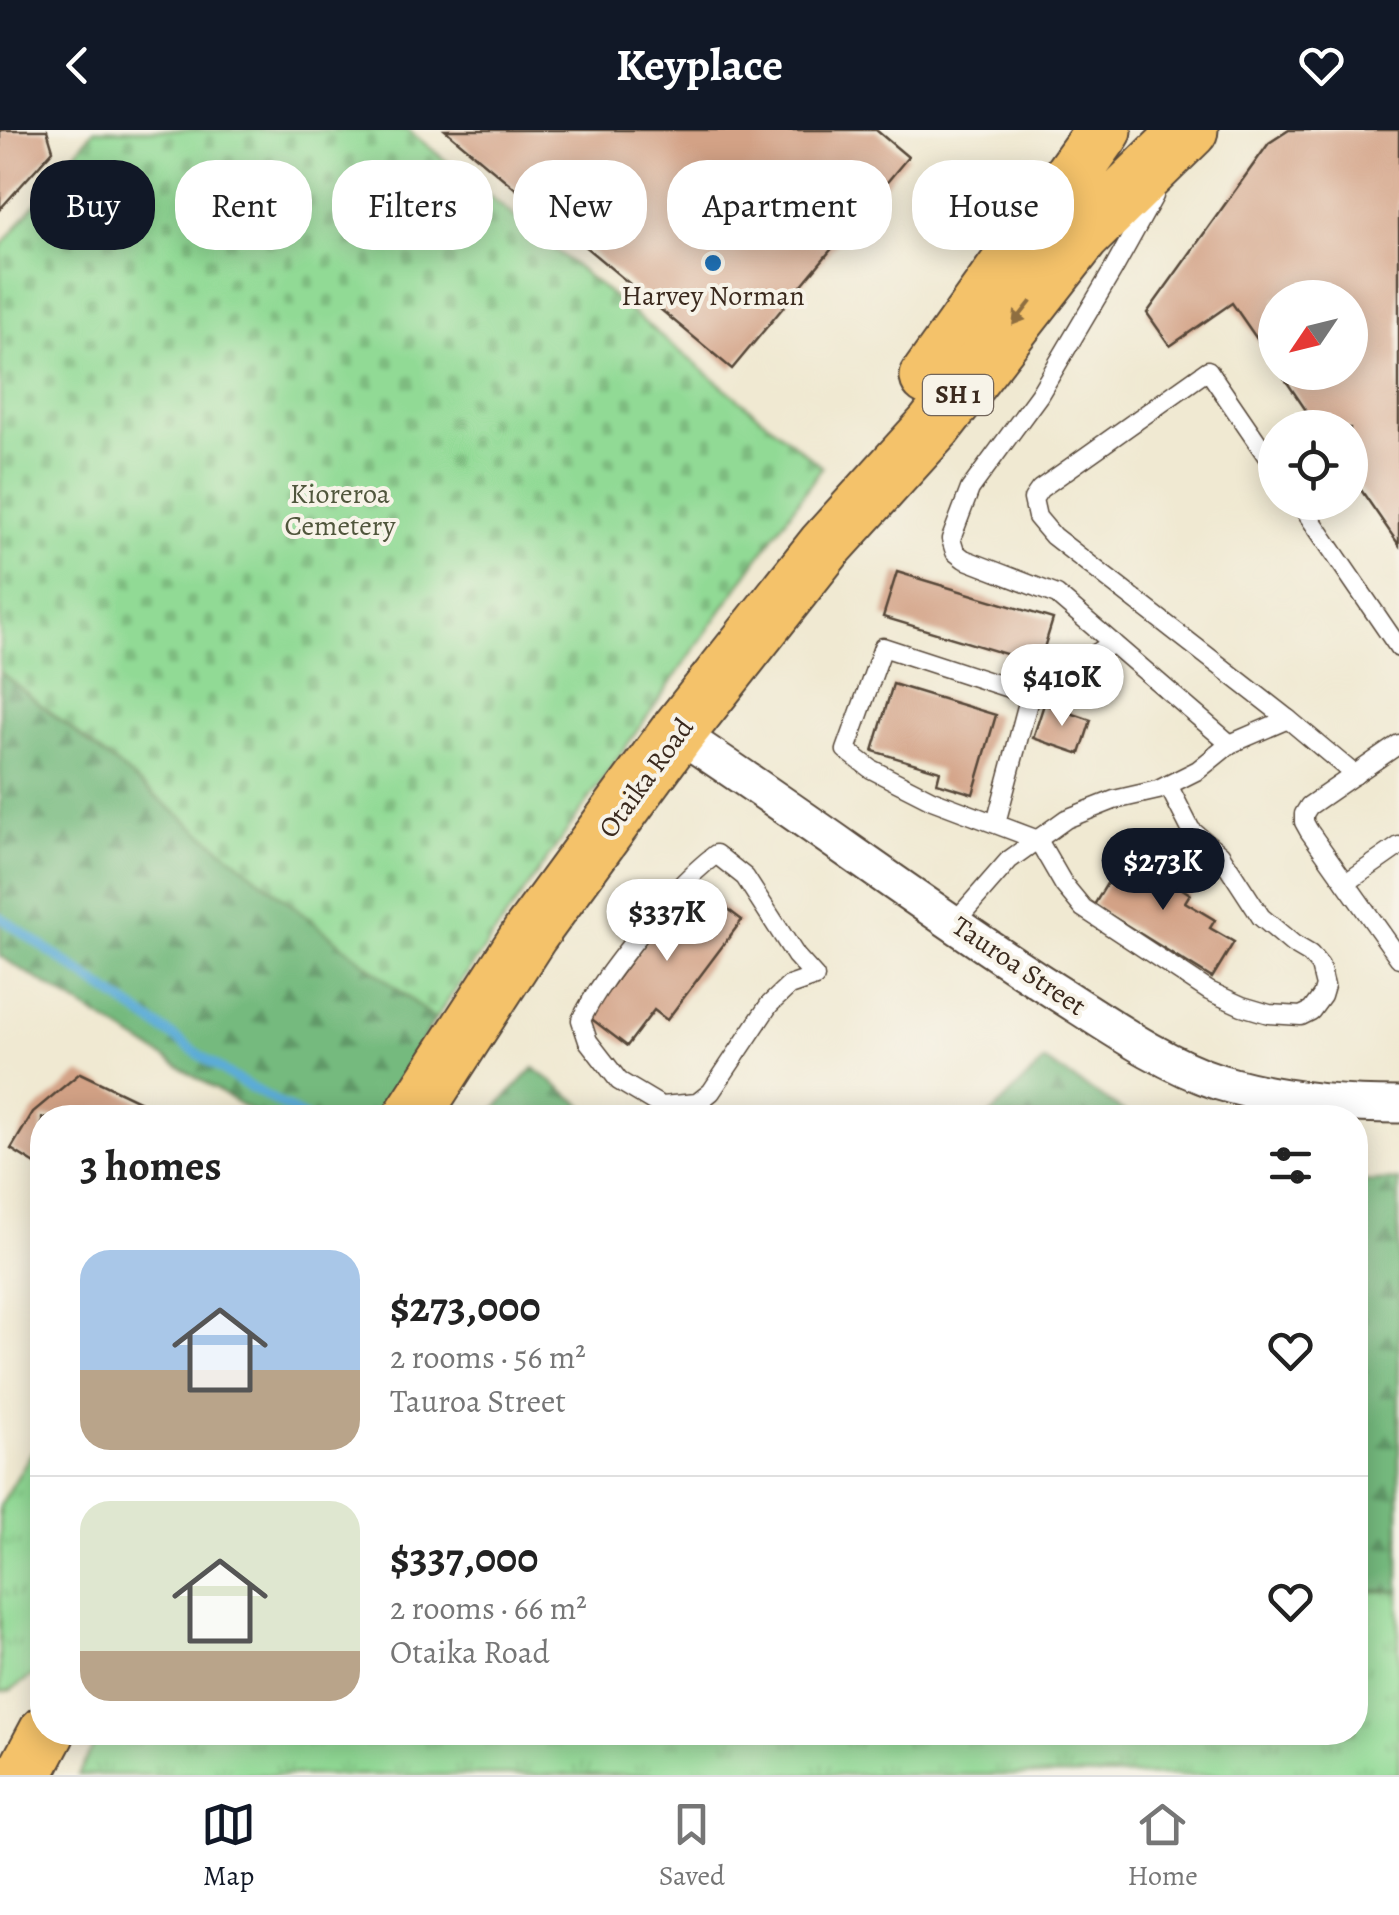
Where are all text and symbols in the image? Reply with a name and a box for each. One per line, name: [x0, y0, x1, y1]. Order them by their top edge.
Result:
text: Keyplace: [616, 34, 783, 96]
icon: back: [50, 38, 105, 93]
icon: heart: [1294, 38, 1349, 93]
chip: Buy: [30, 160, 155, 250]
chip: Rent: [175, 160, 312, 250]
chip: Filters: [332, 160, 493, 250]
chip: New: [513, 160, 647, 250]
chip: Apartment: [667, 160, 892, 250]
chip: House: [912, 160, 1074, 250]
marker: Harvey Norman: [702, 252, 724, 274]
place label: Harvey Norman: [621, 277, 805, 315]
north arrow: [1258, 280, 1368, 390]
map controls: [1258, 280, 1368, 520]
one-way arrow: [1012, 300, 1033, 326]
road number: SH 1: [923, 375, 993, 415]
button: locate: [1258, 410, 1368, 520]
park label: Kioreroa Cemetery: [285, 475, 396, 545]
pin: $410K: [992, 644, 1132, 729]
text: $410K: [1023, 654, 1101, 698]
street label: Otaika Road: [590, 710, 703, 846]
pin: $273K: [1093, 828, 1233, 913]
text: $273K: [1124, 838, 1202, 882]
pin: $337K: [597, 879, 737, 964]
text: $337K: [628, 889, 706, 933]
street label: Tauroa Street: [945, 907, 1093, 1025]
text: 3 homes: [80, 1137, 222, 1194]
icon: filters: [1263, 1138, 1318, 1193]
text: $273,000: [390, 1278, 541, 1335]
icon: home: [160, 1290, 280, 1410]
icon: heart: [1263, 1323, 1318, 1378]
text: 2 rooms · 56 m²: [390, 1335, 586, 1379]
text: Tauroa Street: [390, 1379, 566, 1423]
text: $337,000: [390, 1529, 538, 1586]
icon: home: [160, 1541, 280, 1661]
icon: heart: [1263, 1574, 1318, 1629]
text: 2 rooms · 66 m²: [390, 1586, 587, 1630]
text: Otaika Road: [390, 1630, 550, 1674]
tab: Map: [201, 1797, 256, 1895]
tab: Saved: [659, 1797, 725, 1895]
tab: Home: [1127, 1797, 1198, 1895]

